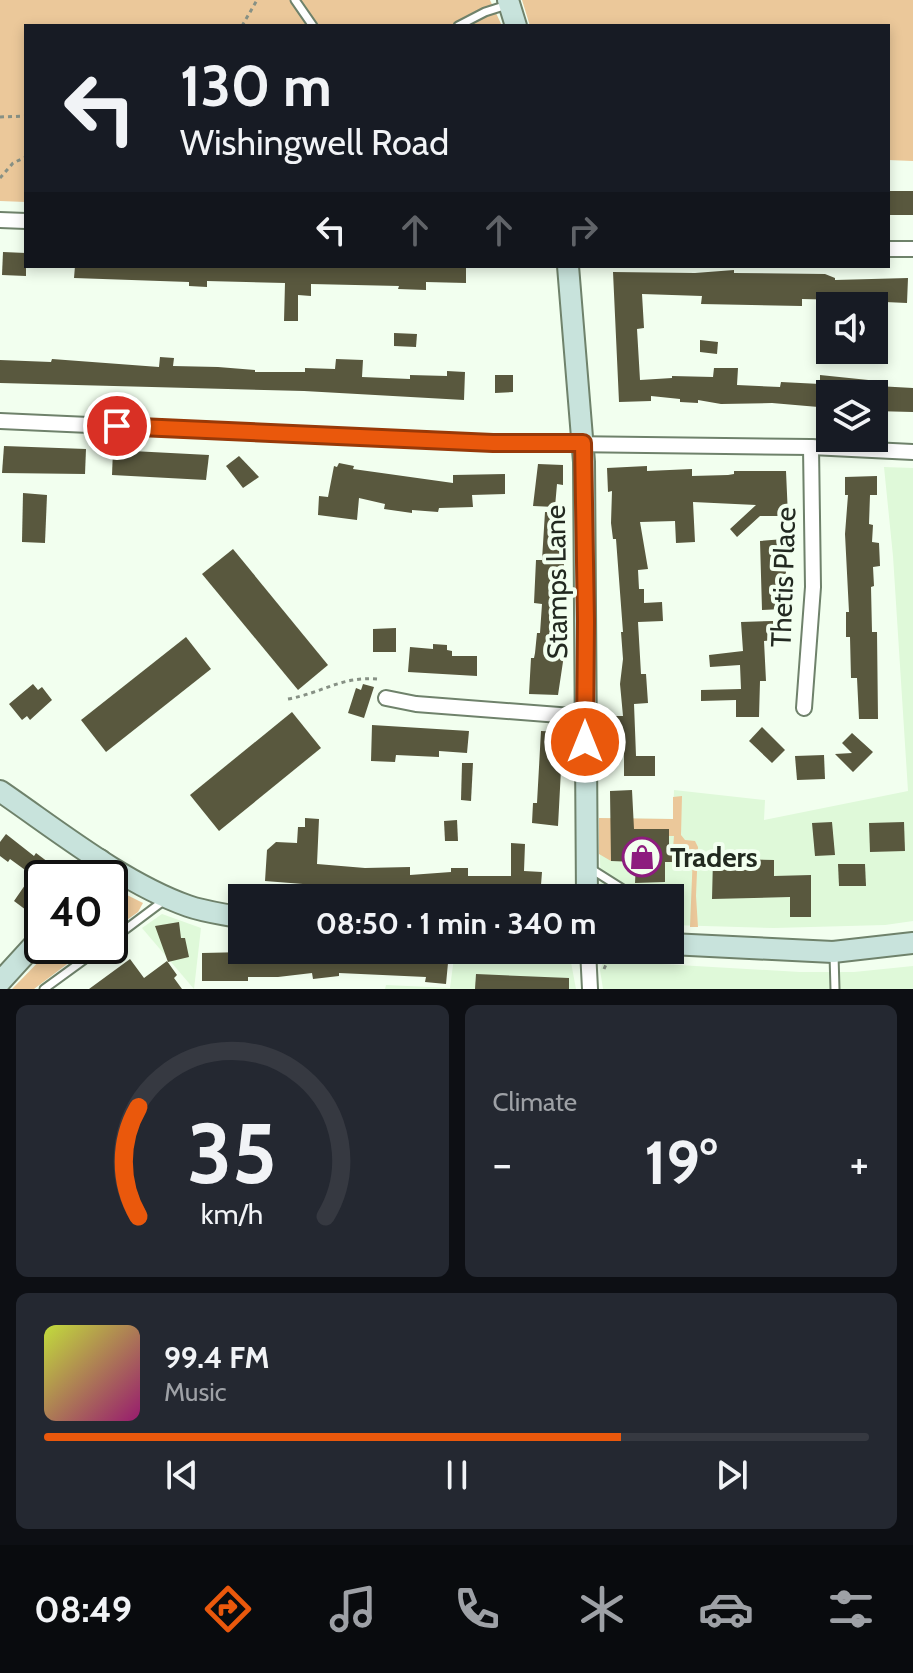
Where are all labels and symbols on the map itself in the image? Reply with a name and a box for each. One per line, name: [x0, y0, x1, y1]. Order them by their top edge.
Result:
pin: [83, 392, 151, 460]
street label: Stamps Lane: [538, 505, 574, 659]
street label: Thetis Place: [764, 506, 802, 648]
position arrow: [543, 700, 627, 784]
shop icon: Traders: [621, 836, 663, 878]
place label: Traders: [670, 840, 758, 874]
speed limit sign: 40: [24, 860, 128, 964]

